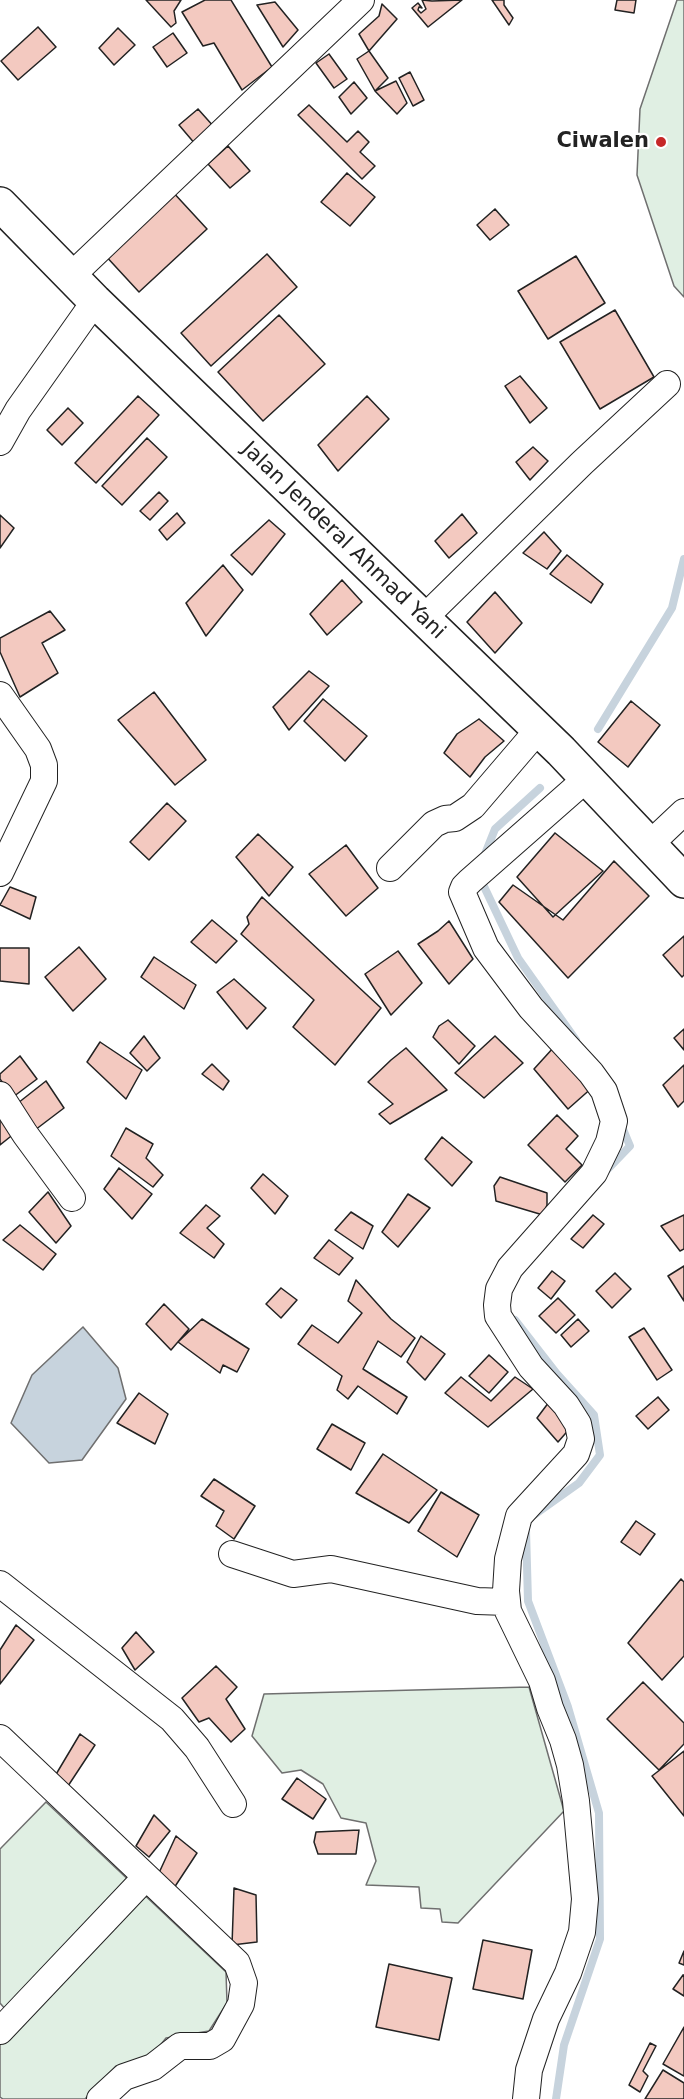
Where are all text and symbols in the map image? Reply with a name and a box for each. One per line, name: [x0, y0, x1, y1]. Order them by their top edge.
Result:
place label: Ciwalen: [556, 129, 649, 155]
marker: Ciwalen: [654, 135, 668, 149]
street label: Jalan Jenderal Ahmad Yani: [236, 437, 450, 645]

